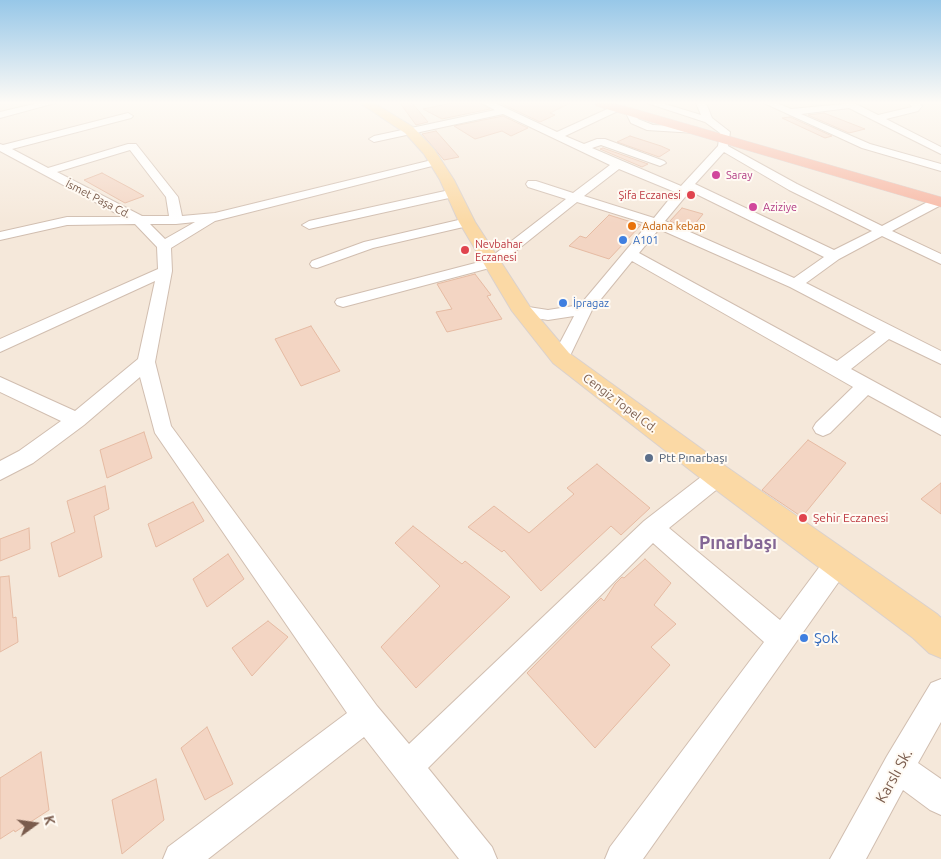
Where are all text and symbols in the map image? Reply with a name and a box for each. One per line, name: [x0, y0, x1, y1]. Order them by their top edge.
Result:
place label: Saray: [726, 168, 753, 182]
marker: Saray: [710, 169, 722, 181]
street label: İsmet Paşa Cd.: [63, 177, 133, 221]
place label: Şifa Eczanesi: [618, 188, 681, 202]
marker: Şifa Eczanesi: [685, 189, 697, 201]
place label: Aziziye: [763, 200, 797, 214]
marker: Aziziye: [747, 201, 759, 213]
place label: Adana kebap: [642, 219, 706, 233]
marker: Adana kebap: [626, 220, 638, 232]
place label: A101: [633, 233, 659, 247]
marker: A101: [617, 234, 629, 246]
place label: Nevbahar Eczanesi: [475, 237, 522, 263]
marker: Nevbahar Eczanesi: [459, 244, 471, 256]
place label: İpragaz: [573, 296, 609, 310]
marker: İpragaz: [557, 297, 569, 309]
street label: Cengiz Topel Cd.: [580, 371, 660, 435]
place label: Ptt Pınarbaşı: [659, 451, 727, 465]
marker: Ptt Pınarbaşı: [643, 452, 655, 464]
place label: Şehir Eczanesi: [813, 511, 889, 525]
marker: Şehir Eczanesi: [797, 512, 809, 524]
district label: Pınarbaşı: [699, 532, 777, 554]
place label: Şok: [814, 629, 838, 647]
marker: Şok: [798, 632, 810, 644]
street label: Karslı Sk.: [872, 746, 916, 806]
north arrow: [10, 799, 60, 849]
text: K: [41, 814, 58, 827]

